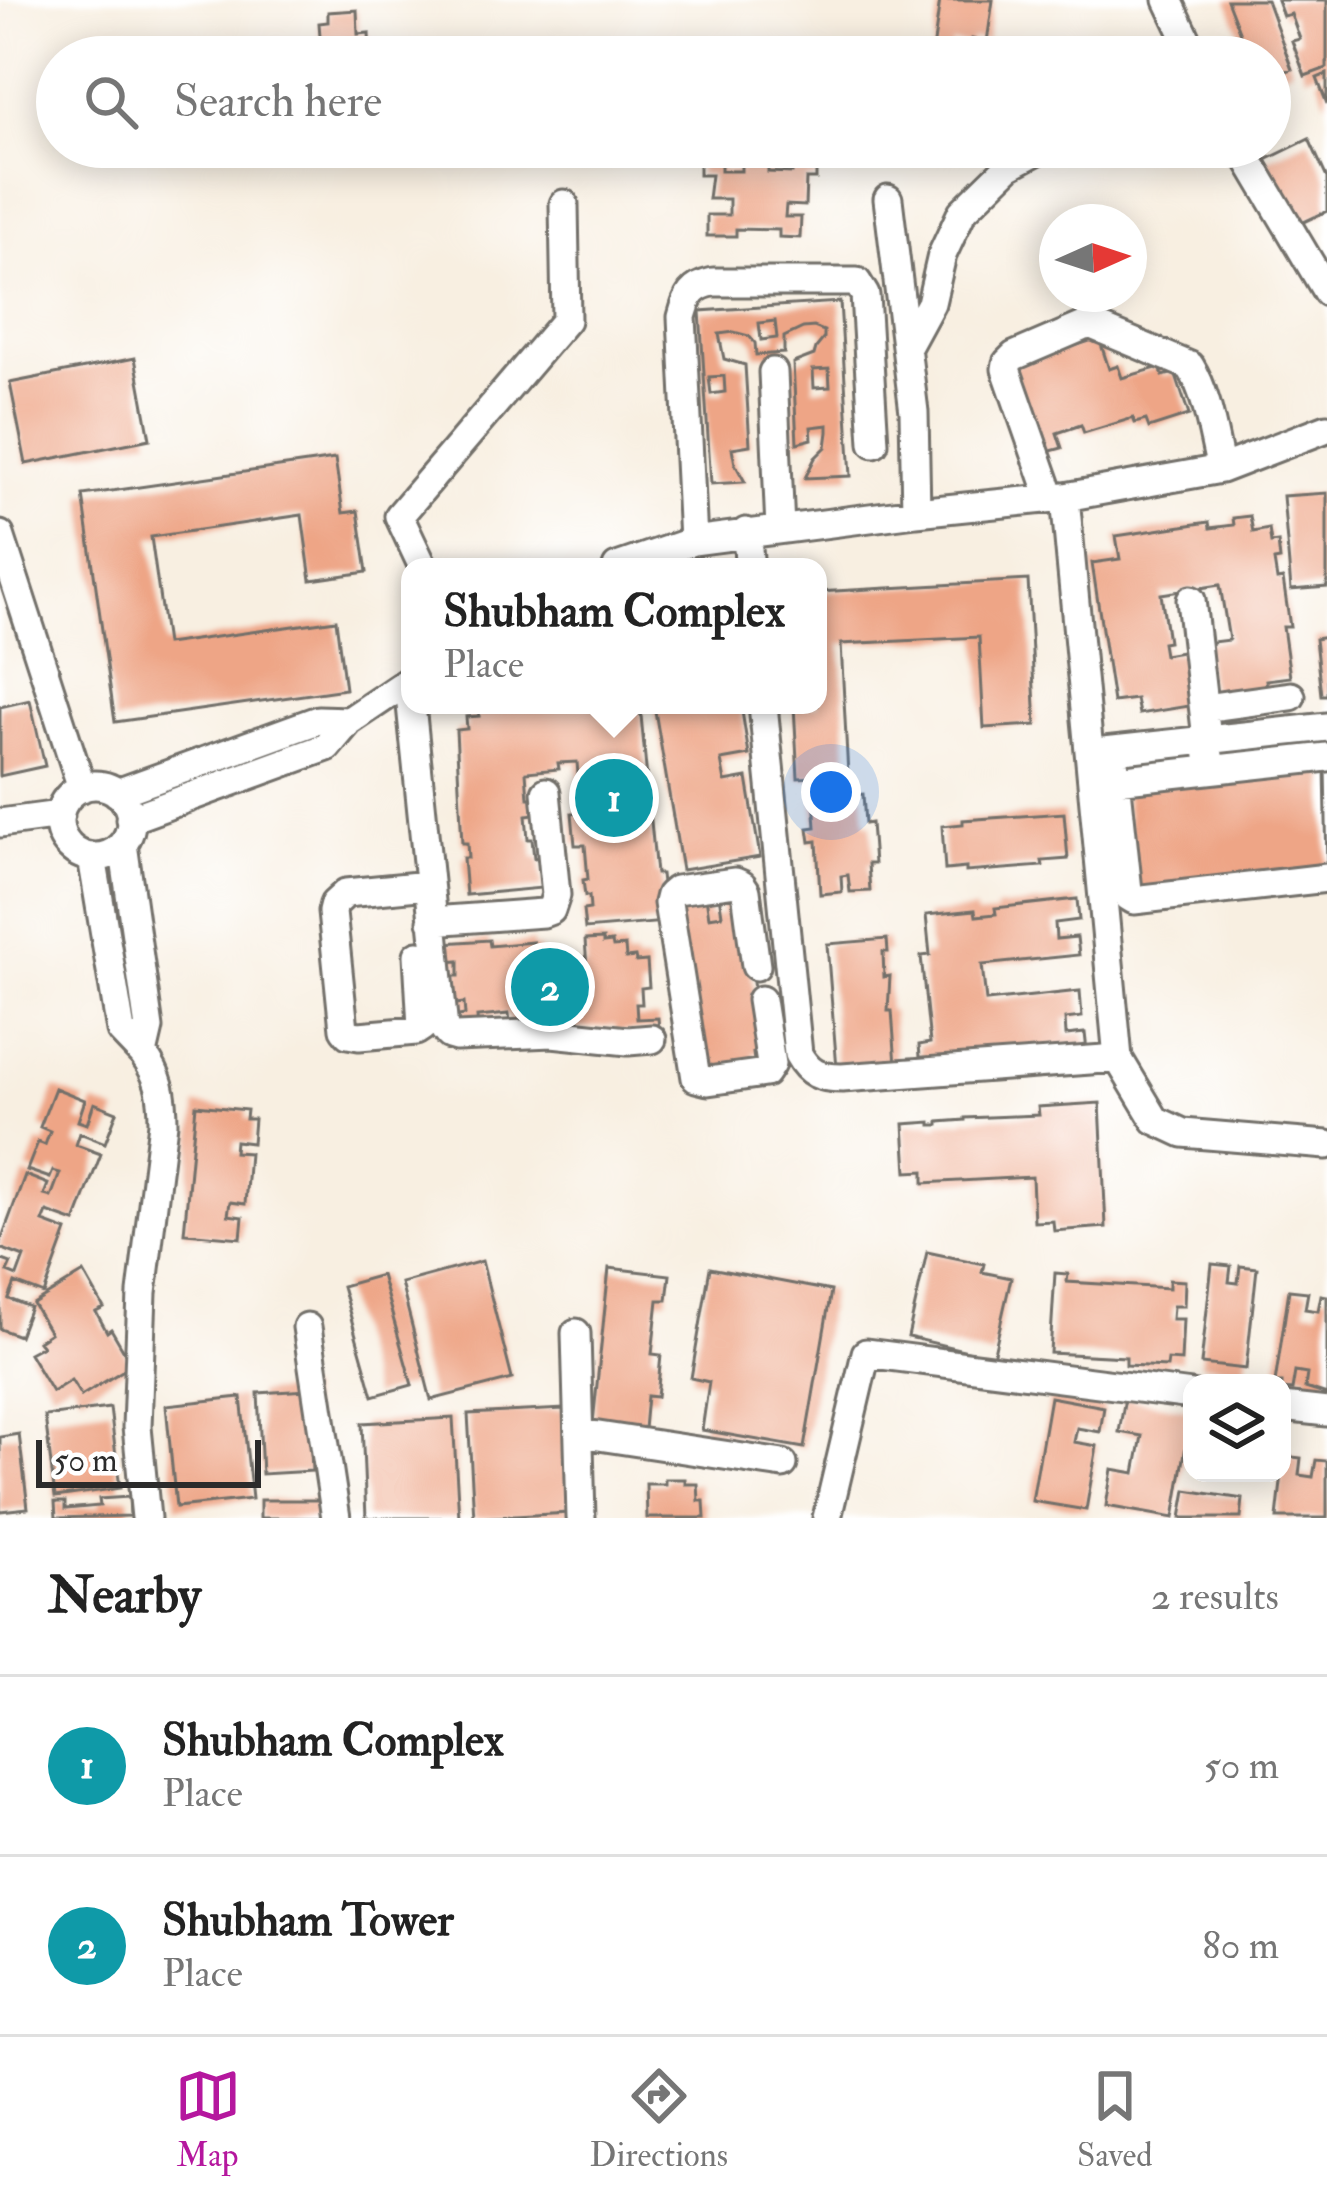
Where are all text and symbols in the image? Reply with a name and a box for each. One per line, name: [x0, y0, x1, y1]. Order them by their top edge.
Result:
search box: [36, 36, 1291, 168]
icon: search: [78, 69, 144, 135]
text: Search here: [174, 74, 382, 130]
north arrow: [1039, 204, 1147, 312]
popup: [401, 558, 827, 714]
text: Shubham Complex: [443, 584, 785, 640]
text: Place: [443, 640, 524, 689]
pin: 1: [575, 753, 653, 843]
your location: [801, 762, 861, 822]
pin: 2: [511, 942, 589, 1032]
map controls: [1183, 1374, 1291, 1482]
button: layers: [1183, 1374, 1291, 1482]
scale bar: [36, 1434, 261, 1487]
text: 50 m: [54, 1440, 118, 1481]
text: Nearby: [48, 1564, 201, 1628]
text: 2 results: [1151, 1572, 1279, 1621]
text: Shubham Complex: [162, 1713, 504, 1769]
text: 1: [80, 1741, 94, 1790]
text: 50 m: [1204, 1741, 1279, 1790]
text: Place: [162, 1769, 243, 1818]
text: Shubham Tower: [162, 1893, 454, 1949]
text: 2: [77, 1921, 97, 1970]
text: 80 m: [1202, 1921, 1279, 1970]
text: Place: [162, 1949, 243, 1998]
tab: Map: [175, 2063, 241, 2176]
tab: Directions: [590, 2063, 728, 2176]
tab: Saved: [1077, 2063, 1152, 2176]

